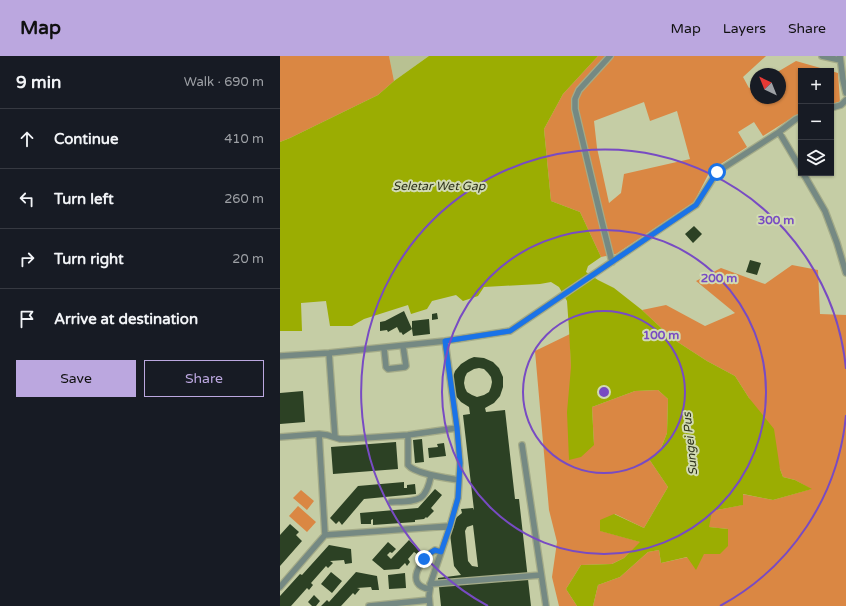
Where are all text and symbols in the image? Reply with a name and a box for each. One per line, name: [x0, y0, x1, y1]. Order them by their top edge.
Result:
text: Map: [20, 17, 61, 39]
text: Map: [671, 20, 701, 37]
text: Layers: [723, 20, 766, 37]
text: Share: [788, 20, 826, 37]
north arrow: [750, 68, 786, 104]
map controls: [798, 68, 834, 176]
button: +: [798, 68, 834, 104]
text: 9 min: [16, 72, 61, 93]
text: Walk · 690 m: [184, 74, 264, 90]
button: −: [798, 104, 834, 140]
icon: ahead: [16, 128, 38, 150]
text: Continue: [54, 130, 118, 148]
text: 410 m: [224, 131, 264, 147]
button: layers: [798, 140, 834, 176]
route start: [708, 163, 726, 181]
water label: Seletar Wet Gap: [393, 179, 487, 193]
icon: left: [16, 188, 38, 210]
text: Turn left: [54, 190, 114, 208]
text: 260 m: [224, 191, 264, 207]
text: 300 m: [758, 213, 794, 227]
icon: right: [16, 248, 38, 270]
text: Turn right: [54, 250, 124, 268]
text: 20 m: [232, 251, 264, 267]
text: 200 m: [701, 271, 737, 285]
icon: arrive: [16, 308, 38, 330]
text: Arrive at destination: [54, 310, 198, 328]
text: 100 m: [643, 328, 679, 342]
button: Save: [16, 360, 136, 397]
button: Share: [144, 360, 264, 397]
centre of rings: [597, 385, 611, 399]
water label: Sungei Pus: [680, 410, 700, 476]
route end: [415, 550, 433, 568]

